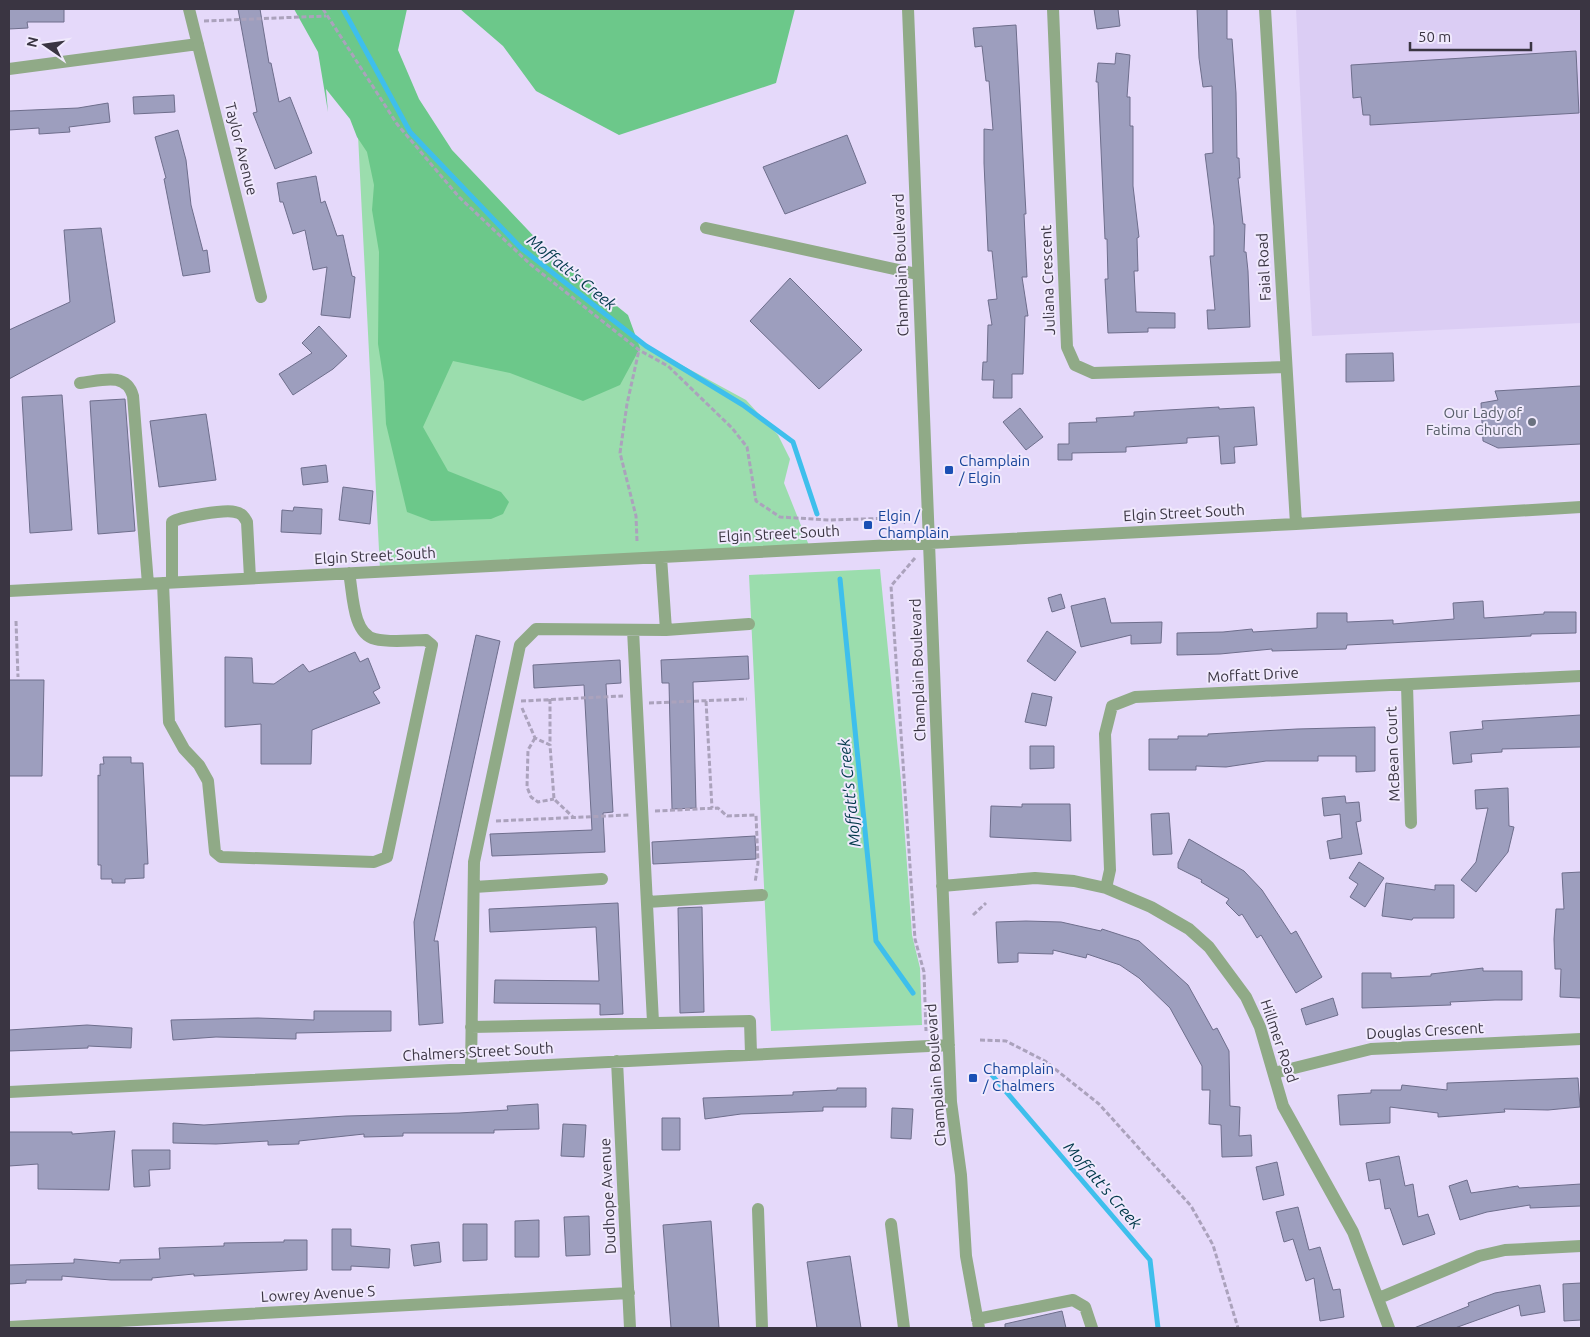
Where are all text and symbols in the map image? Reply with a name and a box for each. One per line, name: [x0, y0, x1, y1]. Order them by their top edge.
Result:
north arrow: [20, 20, 70, 70]
scale bar: [1410, 20, 1531, 52]
text: 50 m: [1418, 28, 1451, 45]
text: N: [23, 35, 41, 49]
street label: Taylor Avenue: [222, 101, 261, 197]
street label: Champlain Boulevard: [890, 193, 911, 337]
street label: Juliana Crescent: [1037, 225, 1058, 335]
water label: Moffatt's Creek: [523, 231, 621, 315]
street label: Faial Road: [1253, 232, 1274, 302]
place label: Our Lady of Fatima Church: [1426, 404, 1522, 438]
marker: Our Lady of Fatima Church: [1526, 416, 1538, 428]
place label: Champlain / Elgin: [958, 452, 1030, 486]
marker: Champlain / Elgin: [943, 464, 955, 476]
street label: Elgin Street South: [1123, 501, 1245, 524]
place label: Elgin / Champlain: [878, 507, 949, 541]
marker: Elgin / Champlain: [862, 519, 874, 531]
street label: Elgin Street South: [718, 522, 840, 545]
street label: Elgin Street South: [314, 544, 436, 567]
street label: Champlain Boulevard: [907, 598, 928, 742]
street label: Moffatt Drive: [1207, 664, 1299, 685]
street label: McBean Court: [1382, 706, 1403, 802]
water label: Moffatt's Creek: [834, 737, 865, 848]
street label: Hillmer Road: [1257, 997, 1302, 1085]
street label: Champlain Boulevard: [922, 1003, 949, 1147]
street label: Douglas Crescent: [1366, 1019, 1484, 1042]
street label: Chalmers Street South: [402, 1039, 554, 1064]
place label: Champlain / Chalmers: [982, 1060, 1055, 1094]
marker: Champlain / Chalmers: [967, 1072, 979, 1084]
street label: Dudhope Avenue: [596, 1138, 619, 1255]
water label: Moffatt's Creek: [1060, 1138, 1146, 1233]
street label: Lowrey Avenue S: [260, 1282, 376, 1305]

